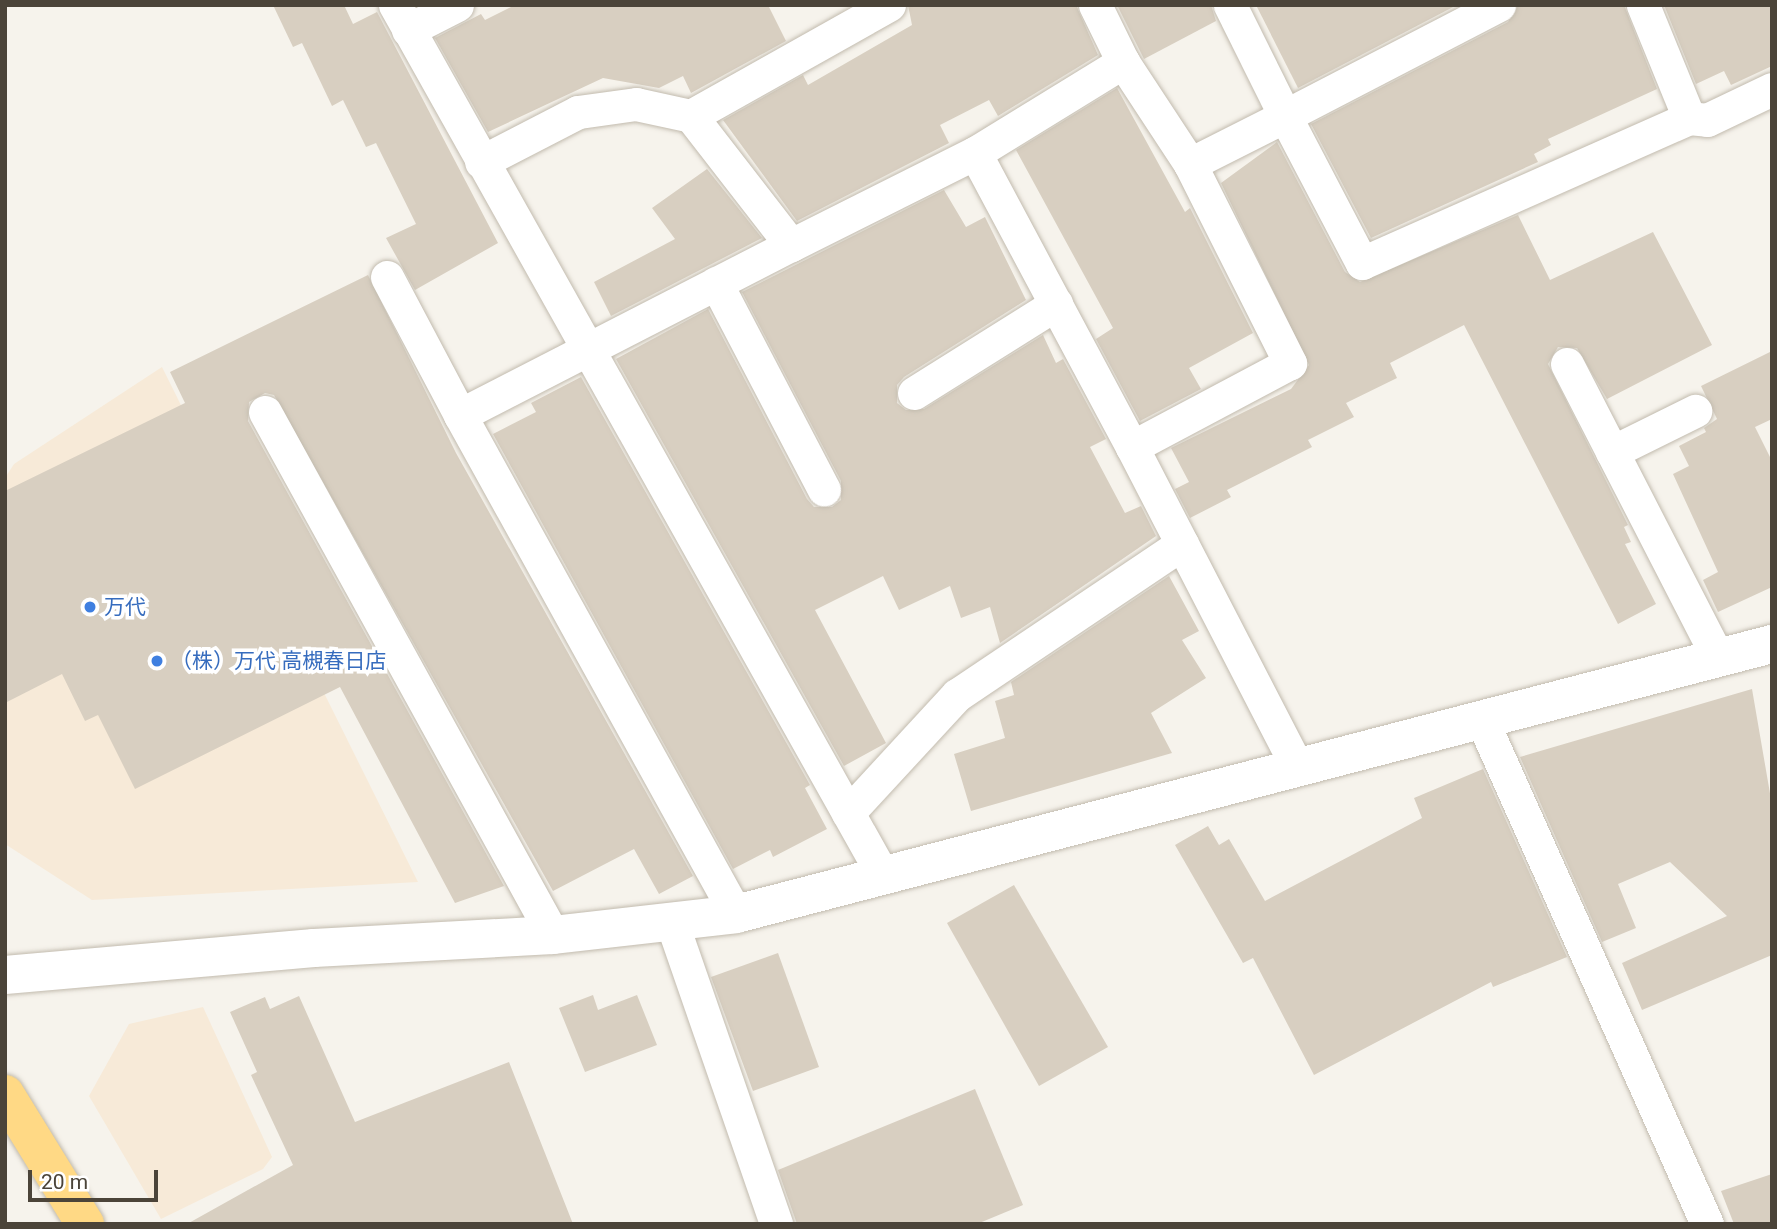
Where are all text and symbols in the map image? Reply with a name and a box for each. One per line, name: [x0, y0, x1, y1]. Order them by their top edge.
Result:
place label: 万代: [104, 594, 146, 620]
marker: 万代: [82, 599, 98, 615]
place label: （株）万代 高槻春日店: [171, 648, 386, 674]
marker: （株）万代 高槻春日店: [149, 653, 165, 669]
scale bar: [32, 1156, 161, 1200]
text: 20 m: [41, 1170, 88, 1194]

